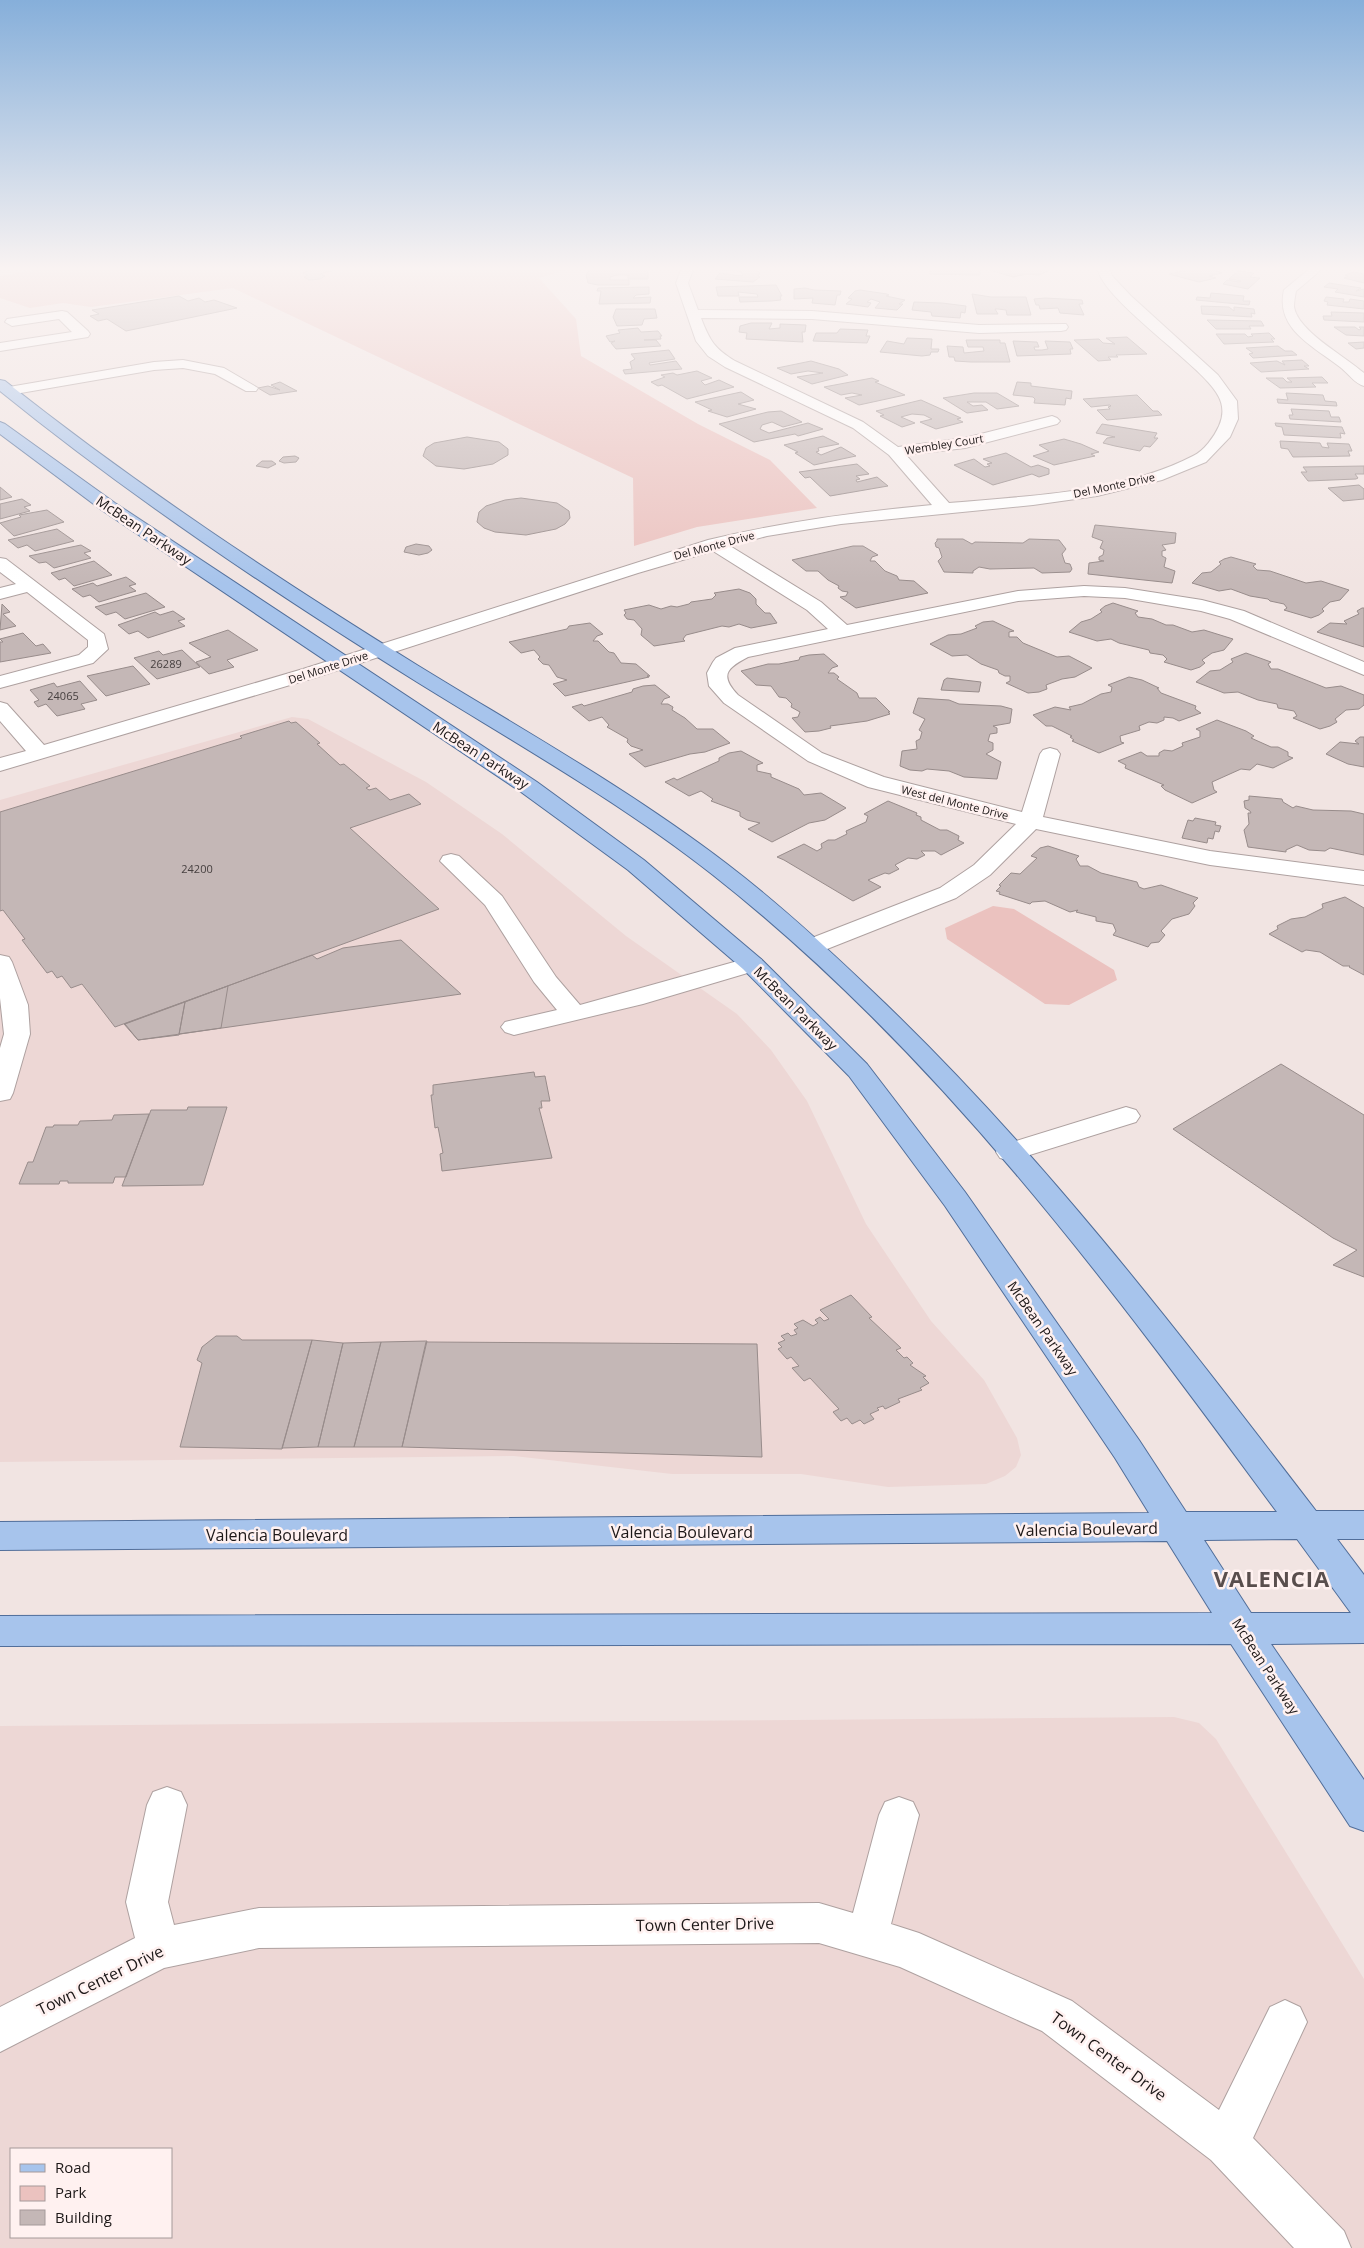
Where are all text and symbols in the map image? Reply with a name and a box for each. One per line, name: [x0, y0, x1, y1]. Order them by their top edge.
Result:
street label: Wembley Court: [904, 430, 984, 458]
street label: Del Monte Drive: [1072, 469, 1156, 501]
street label: McBean Parkway: [93, 491, 196, 569]
street label: Del Monte Drive: [672, 527, 756, 563]
street label: Del Monte Drive: [286, 647, 370, 687]
house number: 26289: [150, 656, 182, 671]
house number: 24065: [47, 688, 79, 703]
street label: McBean Parkway: [429, 717, 534, 794]
street label: West del Monte Drive: [900, 781, 1010, 823]
house number: 24200: [181, 861, 213, 876]
street label: McBean Parkway: [750, 962, 843, 1055]
street label: McBean Parkway: [1003, 1277, 1083, 1380]
street label: Valencia Boulevard: [1016, 1517, 1158, 1541]
street label: Valencia Boulevard: [611, 1521, 753, 1543]
street label: Valencia Boulevard: [206, 1524, 348, 1546]
district label: VALENCIA: [1214, 1563, 1330, 1593]
street label: McBean Parkway: [1228, 1614, 1305, 1719]
street label: Town Center Drive: [636, 1912, 774, 1936]
street label: Town Center Drive: [33, 1940, 167, 2020]
street label: Town Center Drive: [1047, 2006, 1171, 2106]
legend: [10, 2148, 172, 2238]
text: Road: [55, 2157, 91, 2177]
text: Park: [55, 2182, 86, 2202]
text: Building: [55, 2207, 112, 2227]

